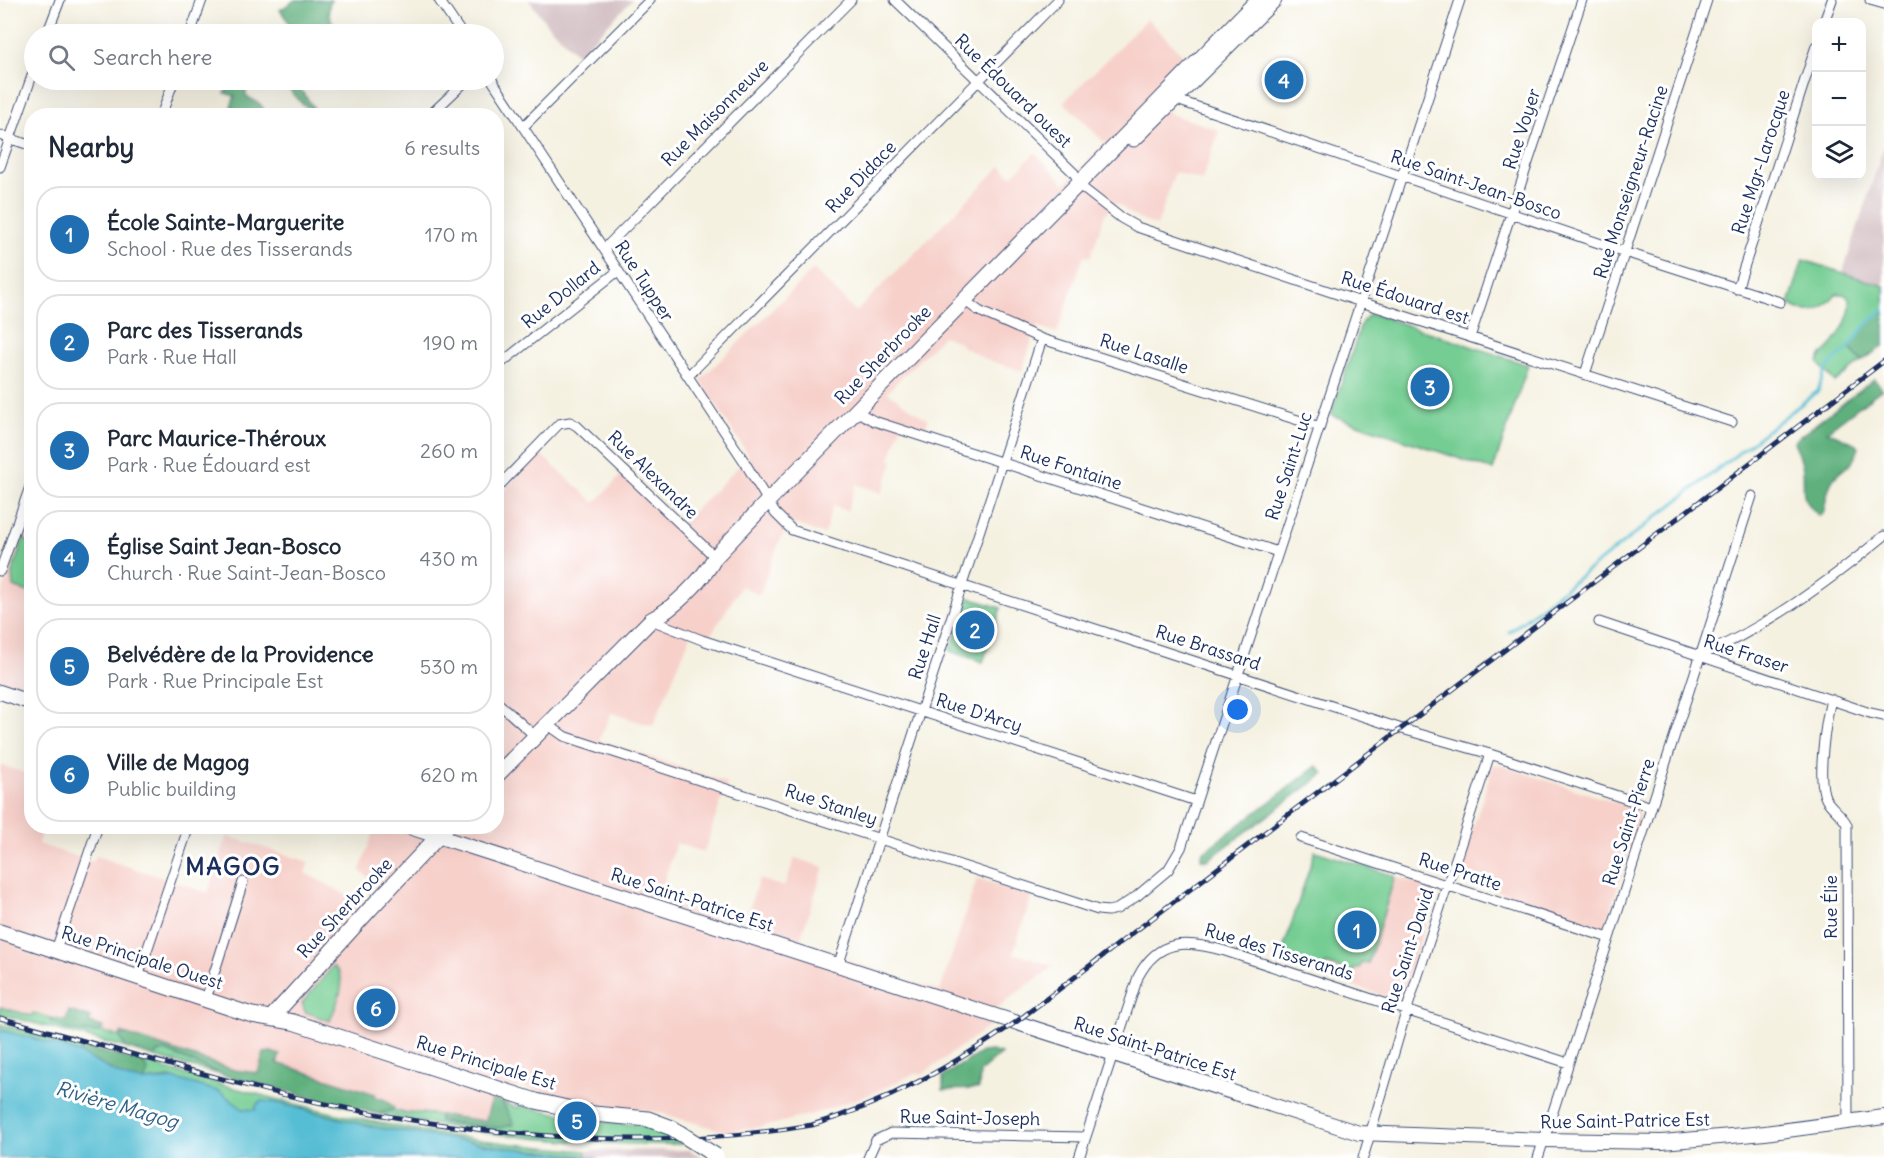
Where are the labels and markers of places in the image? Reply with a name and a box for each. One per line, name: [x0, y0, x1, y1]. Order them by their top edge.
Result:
pin: 4: [1264, 58, 1304, 103]
pin: 3: [1410, 364, 1450, 410]
pin: 2: [956, 608, 994, 652]
pin: 1: [1338, 908, 1376, 952]
pin: 6: [356, 986, 395, 1030]
pin: 5: [558, 1098, 596, 1144]

